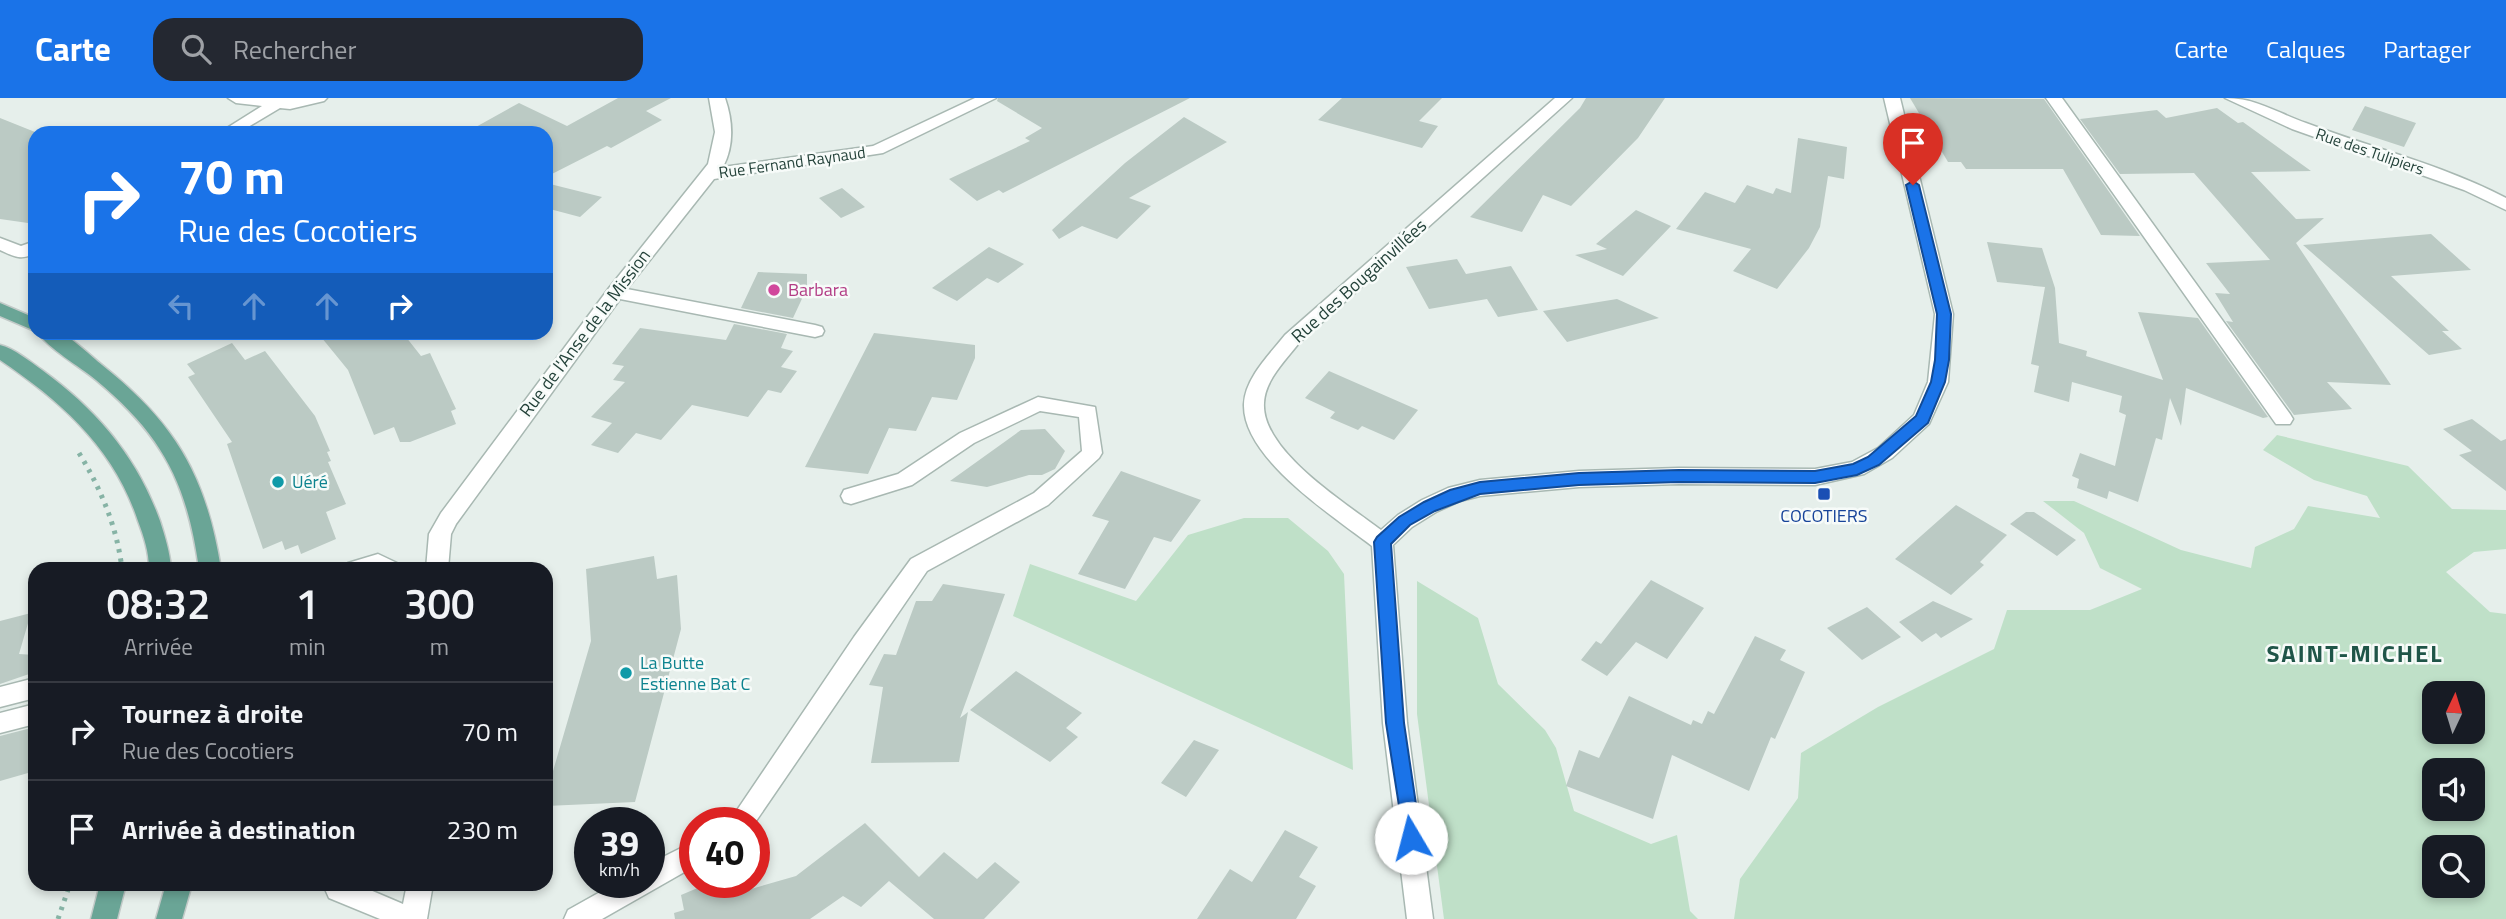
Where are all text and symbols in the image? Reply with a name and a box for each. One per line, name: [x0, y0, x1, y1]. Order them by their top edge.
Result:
search box: [153, 18, 643, 81]
text: Carte: [35, 24, 111, 74]
icon: search: [177, 30, 215, 68]
text: Rechercher: [233, 30, 356, 69]
text: Carte: [2174, 31, 2228, 67]
text: Calques: [2266, 31, 2345, 67]
text: Partager: [2383, 31, 2471, 67]
pin: [1883, 113, 1943, 185]
street label: Rue des Tulipiers: [2313, 121, 2427, 181]
icon: arrive: [1894, 124, 1932, 162]
text: 70 m: [178, 138, 285, 213]
street label: Rue Fernand Raynaud: [717, 140, 867, 184]
icon: right: [63, 154, 154, 245]
text: Rue des Cocotiers: [178, 206, 418, 254]
street label: Rue des Bougainvillées: [1285, 212, 1432, 349]
street label: Rue de l'Anse de la Mission: [512, 243, 657, 422]
place label: Barbara: [788, 276, 848, 303]
marker: Barbara: [766, 282, 782, 298]
icon: left: [162, 287, 200, 325]
icon: ahead: [235, 287, 273, 325]
icon: ahead: [308, 287, 346, 325]
icon: right: [381, 287, 419, 325]
place label: Uéré: [292, 468, 328, 495]
marker: Uéré: [270, 474, 286, 490]
marker: COCOTIERS: [1816, 486, 1832, 502]
place label: COCOTIERS: [1780, 502, 1868, 529]
text: 08:32: [106, 571, 211, 635]
text: 1: [296, 571, 319, 635]
text: 300: [404, 571, 475, 635]
text: Arrivée: [124, 629, 193, 664]
text: min: [289, 629, 326, 664]
text: m: [430, 629, 449, 664]
district label: SAINT-MICHEL: [2266, 635, 2444, 671]
place label: La Butte Estienne Bat C: [640, 649, 750, 697]
marker: La Butte Estienne Bat C: [618, 665, 634, 681]
north arrow: [2422, 681, 2485, 744]
map controls: [2422, 681, 2485, 898]
text: Tournez à droite: [122, 694, 303, 733]
icon: right: [63, 712, 101, 750]
text: 70 m: [461, 712, 518, 751]
text: Rue des Cocotiers: [122, 733, 294, 768]
button: sound: [2422, 758, 2485, 821]
position arrow: [1374, 801, 1448, 875]
speed limit sign: 40: [679, 807, 770, 898]
icon: arrive: [63, 810, 101, 848]
text: Arrivée à destination: [122, 810, 356, 849]
text: 230 m: [447, 810, 518, 849]
text: 39: [600, 816, 639, 870]
button: search: [2422, 835, 2485, 898]
text: km/h: [599, 856, 640, 883]

